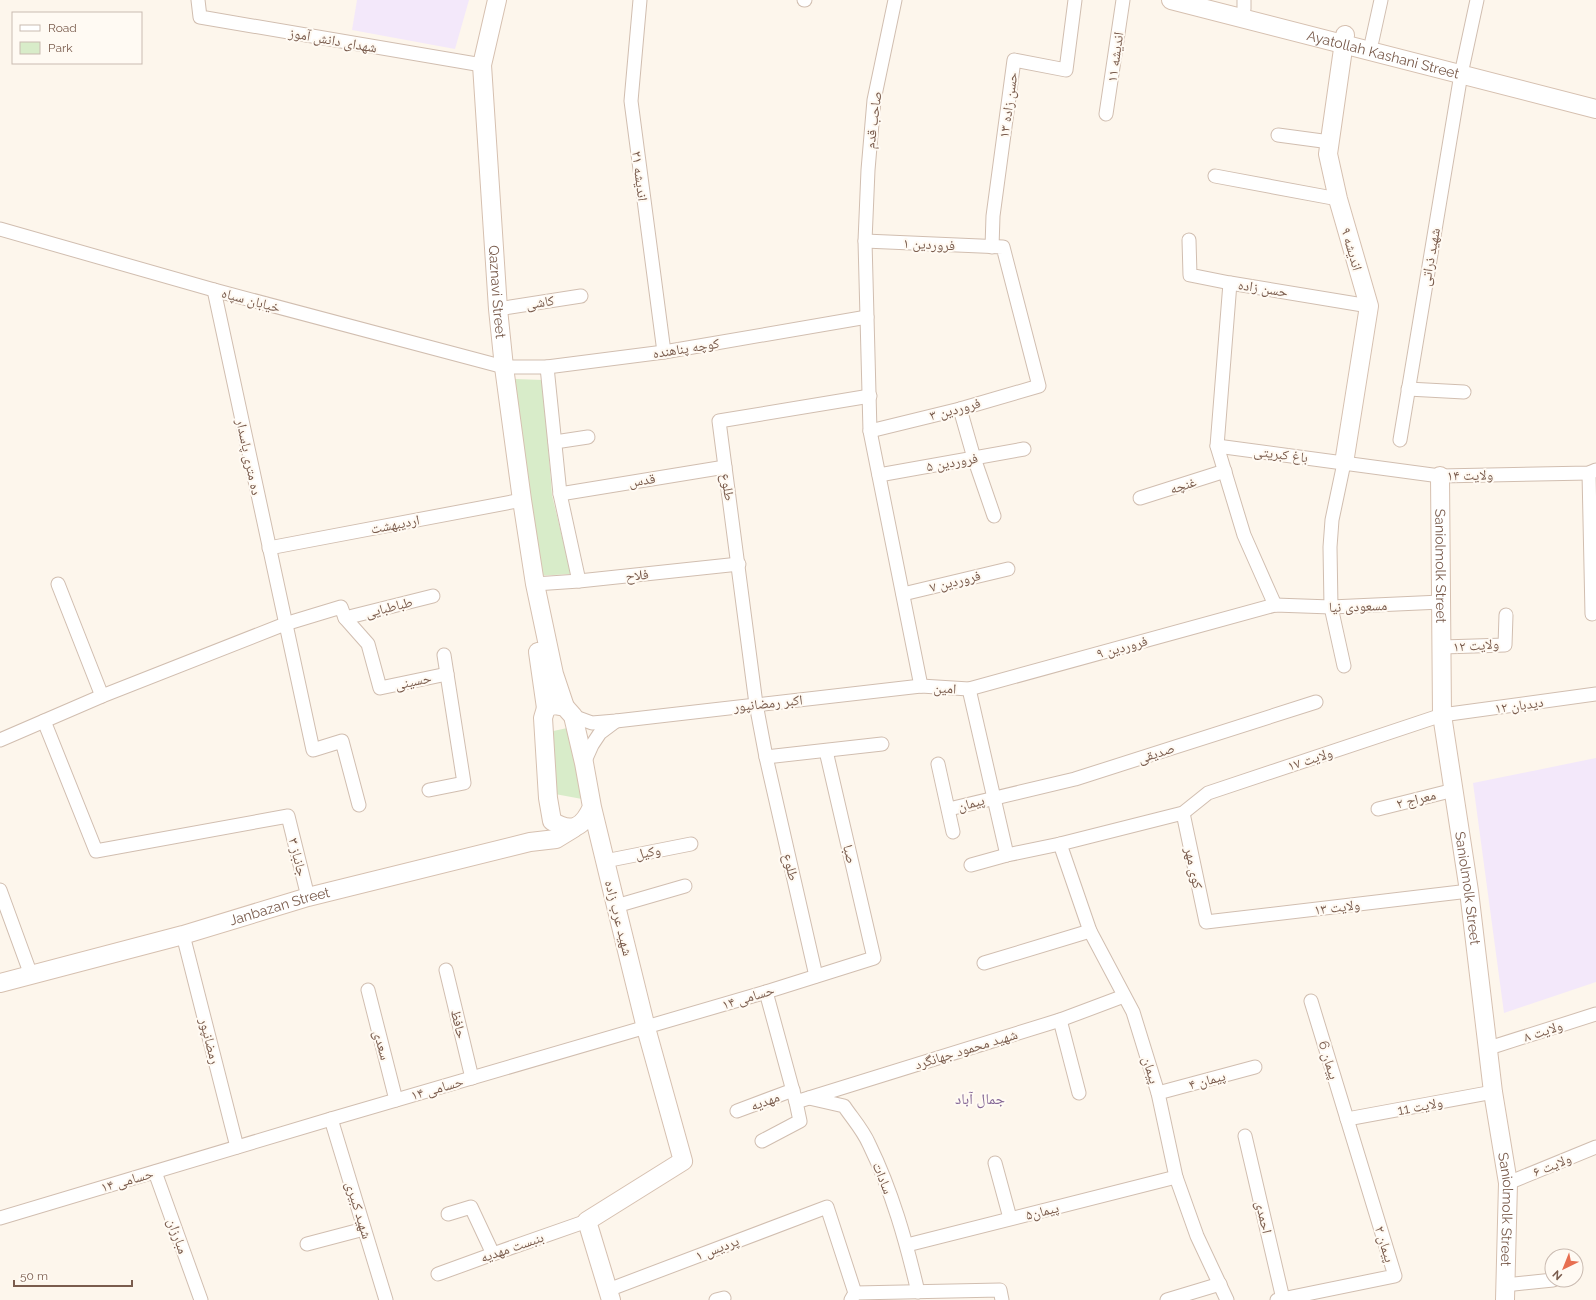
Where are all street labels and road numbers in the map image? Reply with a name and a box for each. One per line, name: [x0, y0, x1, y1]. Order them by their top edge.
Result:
street label: شهدای دانش آموز: [287, 24, 378, 57]
street label: Ayatollah Kashani Street: [1305, 27, 1461, 82]
street label: اندیشه ۱۱: [1104, 31, 1127, 83]
street label: حسن زاده ۱۳: [995, 71, 1022, 139]
street label: صاحب قدم: [862, 90, 886, 150]
street label: اندیشه ۲۱: [629, 150, 651, 202]
street label: اندیشه ۹: [1338, 226, 1366, 272]
street label: شهید ذراتی: [1417, 227, 1444, 287]
street label: فروردین ۱: [902, 235, 956, 254]
street label: Qaznavi Street: [486, 245, 509, 339]
street label: حسن زاده: [1237, 276, 1289, 301]
street label: خیابان سپاه: [220, 284, 282, 317]
street label: کاشی: [525, 292, 556, 313]
street label: کوچه پناهنده: [652, 335, 721, 362]
street label: فروردین ۳: [928, 394, 983, 424]
street label: ده متری پاسدار: [232, 417, 265, 497]
street label: باغ کبریتی: [1253, 443, 1309, 467]
street label: فروردین ۵: [925, 450, 979, 475]
street label: ولایت ۱۴: [1447, 467, 1493, 484]
street label: قدس: [628, 470, 657, 491]
street label: طلوع: [716, 472, 738, 502]
street label: غنچه: [1168, 473, 1198, 498]
street label: Saniolmolk Street: [1432, 509, 1449, 624]
street label: اردیبهشت: [369, 511, 421, 538]
street label: فلاح: [625, 566, 650, 586]
street label: فروردین ۷: [928, 567, 983, 596]
street label: طباطبایی: [364, 593, 415, 622]
street label: مسعودی نیا: [1329, 597, 1388, 616]
street label: فروردین ۹: [1095, 632, 1150, 662]
street label: ولایت ۱۲: [1452, 635, 1500, 656]
street label: حسینی: [393, 669, 433, 694]
street label: امین: [933, 679, 957, 698]
street label: اکبر رمضانپور: [732, 691, 804, 716]
street label: دیدبان ۱۲: [1494, 694, 1545, 717]
street label: صدیقی: [1136, 740, 1177, 767]
street label: ولایت ۱۷: [1286, 744, 1335, 775]
street label: معراج ۲: [1395, 786, 1438, 814]
street label: پیمان: [956, 792, 987, 815]
street label: Saniolmolk Street: [1452, 830, 1483, 946]
street label: جانباز ۳: [285, 836, 311, 878]
street label: وکیل: [634, 842, 662, 863]
street label: صبا: [840, 843, 860, 865]
street label: کوی مهر: [1181, 845, 1206, 891]
street label: طلوع: [778, 852, 802, 883]
street label: شهید عرب زاده: [601, 879, 636, 958]
street label: Janbazan Street: [227, 884, 332, 928]
street label: ولایت ۱۳: [1313, 896, 1361, 919]
street label: حسامی ۱۴: [720, 981, 776, 1013]
street label: حافظ: [448, 1008, 470, 1040]
street label: رمضانپور: [195, 1015, 223, 1066]
street label: ولایت ۸: [1522, 1017, 1565, 1046]
street label: شهید محمود جهانگرد: [913, 1026, 1020, 1073]
street label: سعدی: [369, 1028, 394, 1062]
street label: پیمان 6: [1315, 1039, 1342, 1082]
street label: پیمان: [1138, 1055, 1163, 1086]
street label: پیمان ۴: [1187, 1067, 1228, 1094]
street label: حسامی ۱۴: [409, 1073, 465, 1104]
street label: مهدیه: [748, 1088, 782, 1114]
street label: ولایت 11: [1396, 1094, 1444, 1119]
street label: ولایت ۶: [1530, 1150, 1574, 1181]
street label: Saniolmolk Street: [1495, 1151, 1516, 1267]
street label: سادات: [869, 1160, 897, 1196]
street label: حسامی ۱۴: [99, 1165, 155, 1196]
street label: شهید کبیری: [342, 1179, 375, 1241]
street label: پیمان۵: [1024, 1199, 1061, 1224]
street label: احمدی: [1251, 1199, 1276, 1235]
street label: مبارزان: [164, 1216, 191, 1256]
street label: پیمان ۲: [1371, 1224, 1398, 1265]
street label: بنبست مهدیه: [478, 1229, 546, 1266]
street label: پردیس ۱: [693, 1232, 742, 1265]

